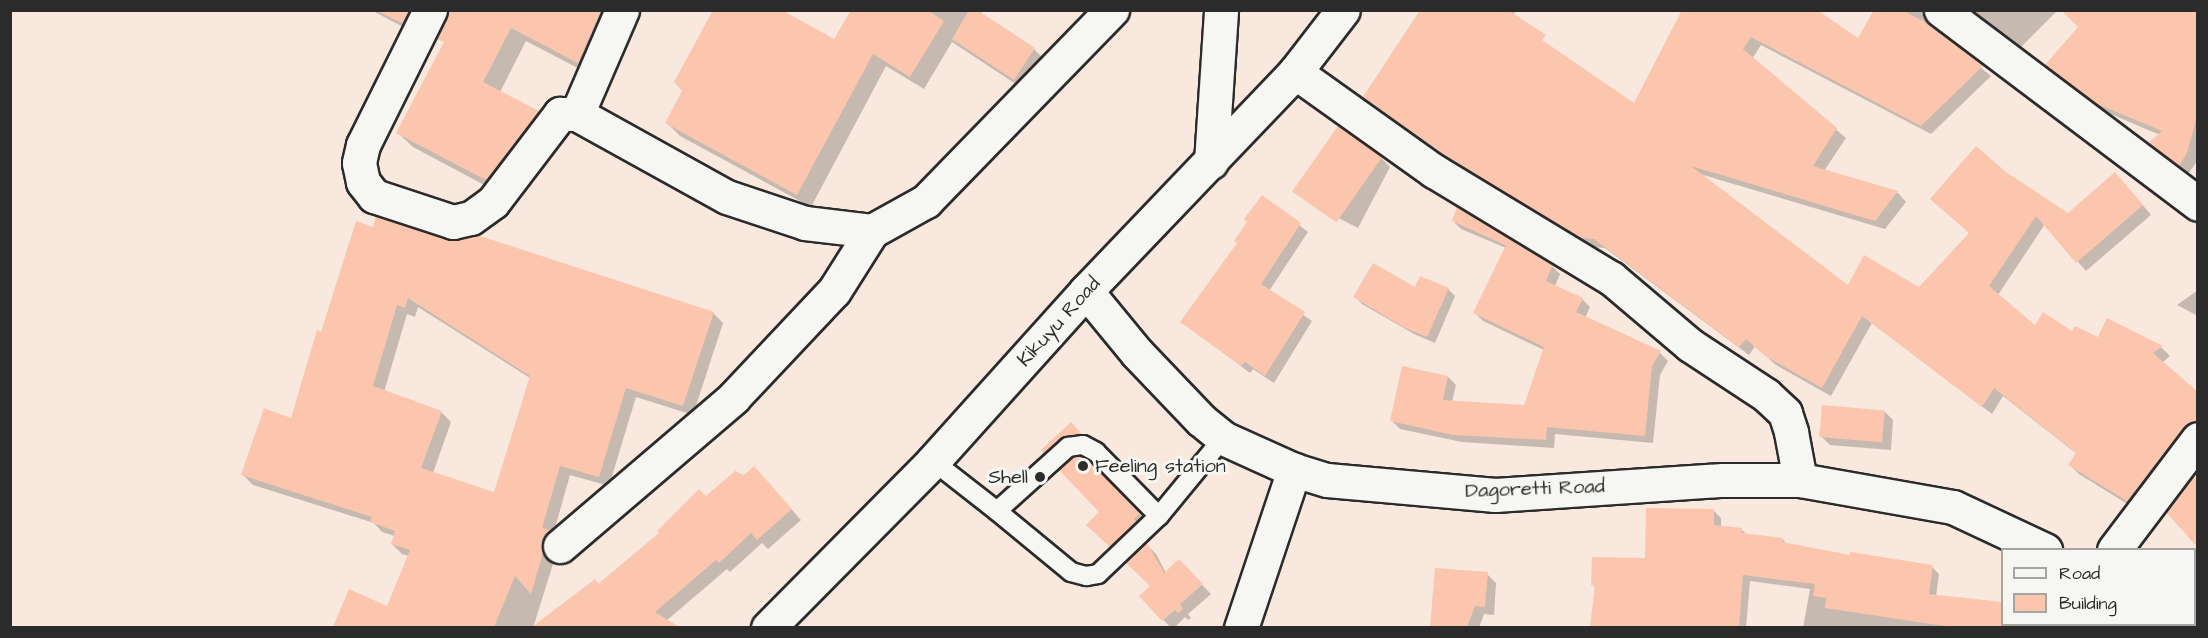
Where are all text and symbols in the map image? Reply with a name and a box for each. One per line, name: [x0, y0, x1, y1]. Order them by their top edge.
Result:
street label: Kikuyu Road: [1012, 272, 1106, 372]
place label: Feeling station: [1095, 454, 1226, 478]
marker: Feeling station: [1076, 459, 1090, 473]
place label: Shell: [988, 465, 1028, 489]
marker: Shell: [1033, 470, 1047, 484]
street label: Dagoretti Road: [1465, 475, 1605, 503]
legend: [2001, 548, 2196, 626]
text: Road: [2059, 561, 2100, 586]
text: Building: [2059, 591, 2117, 616]

